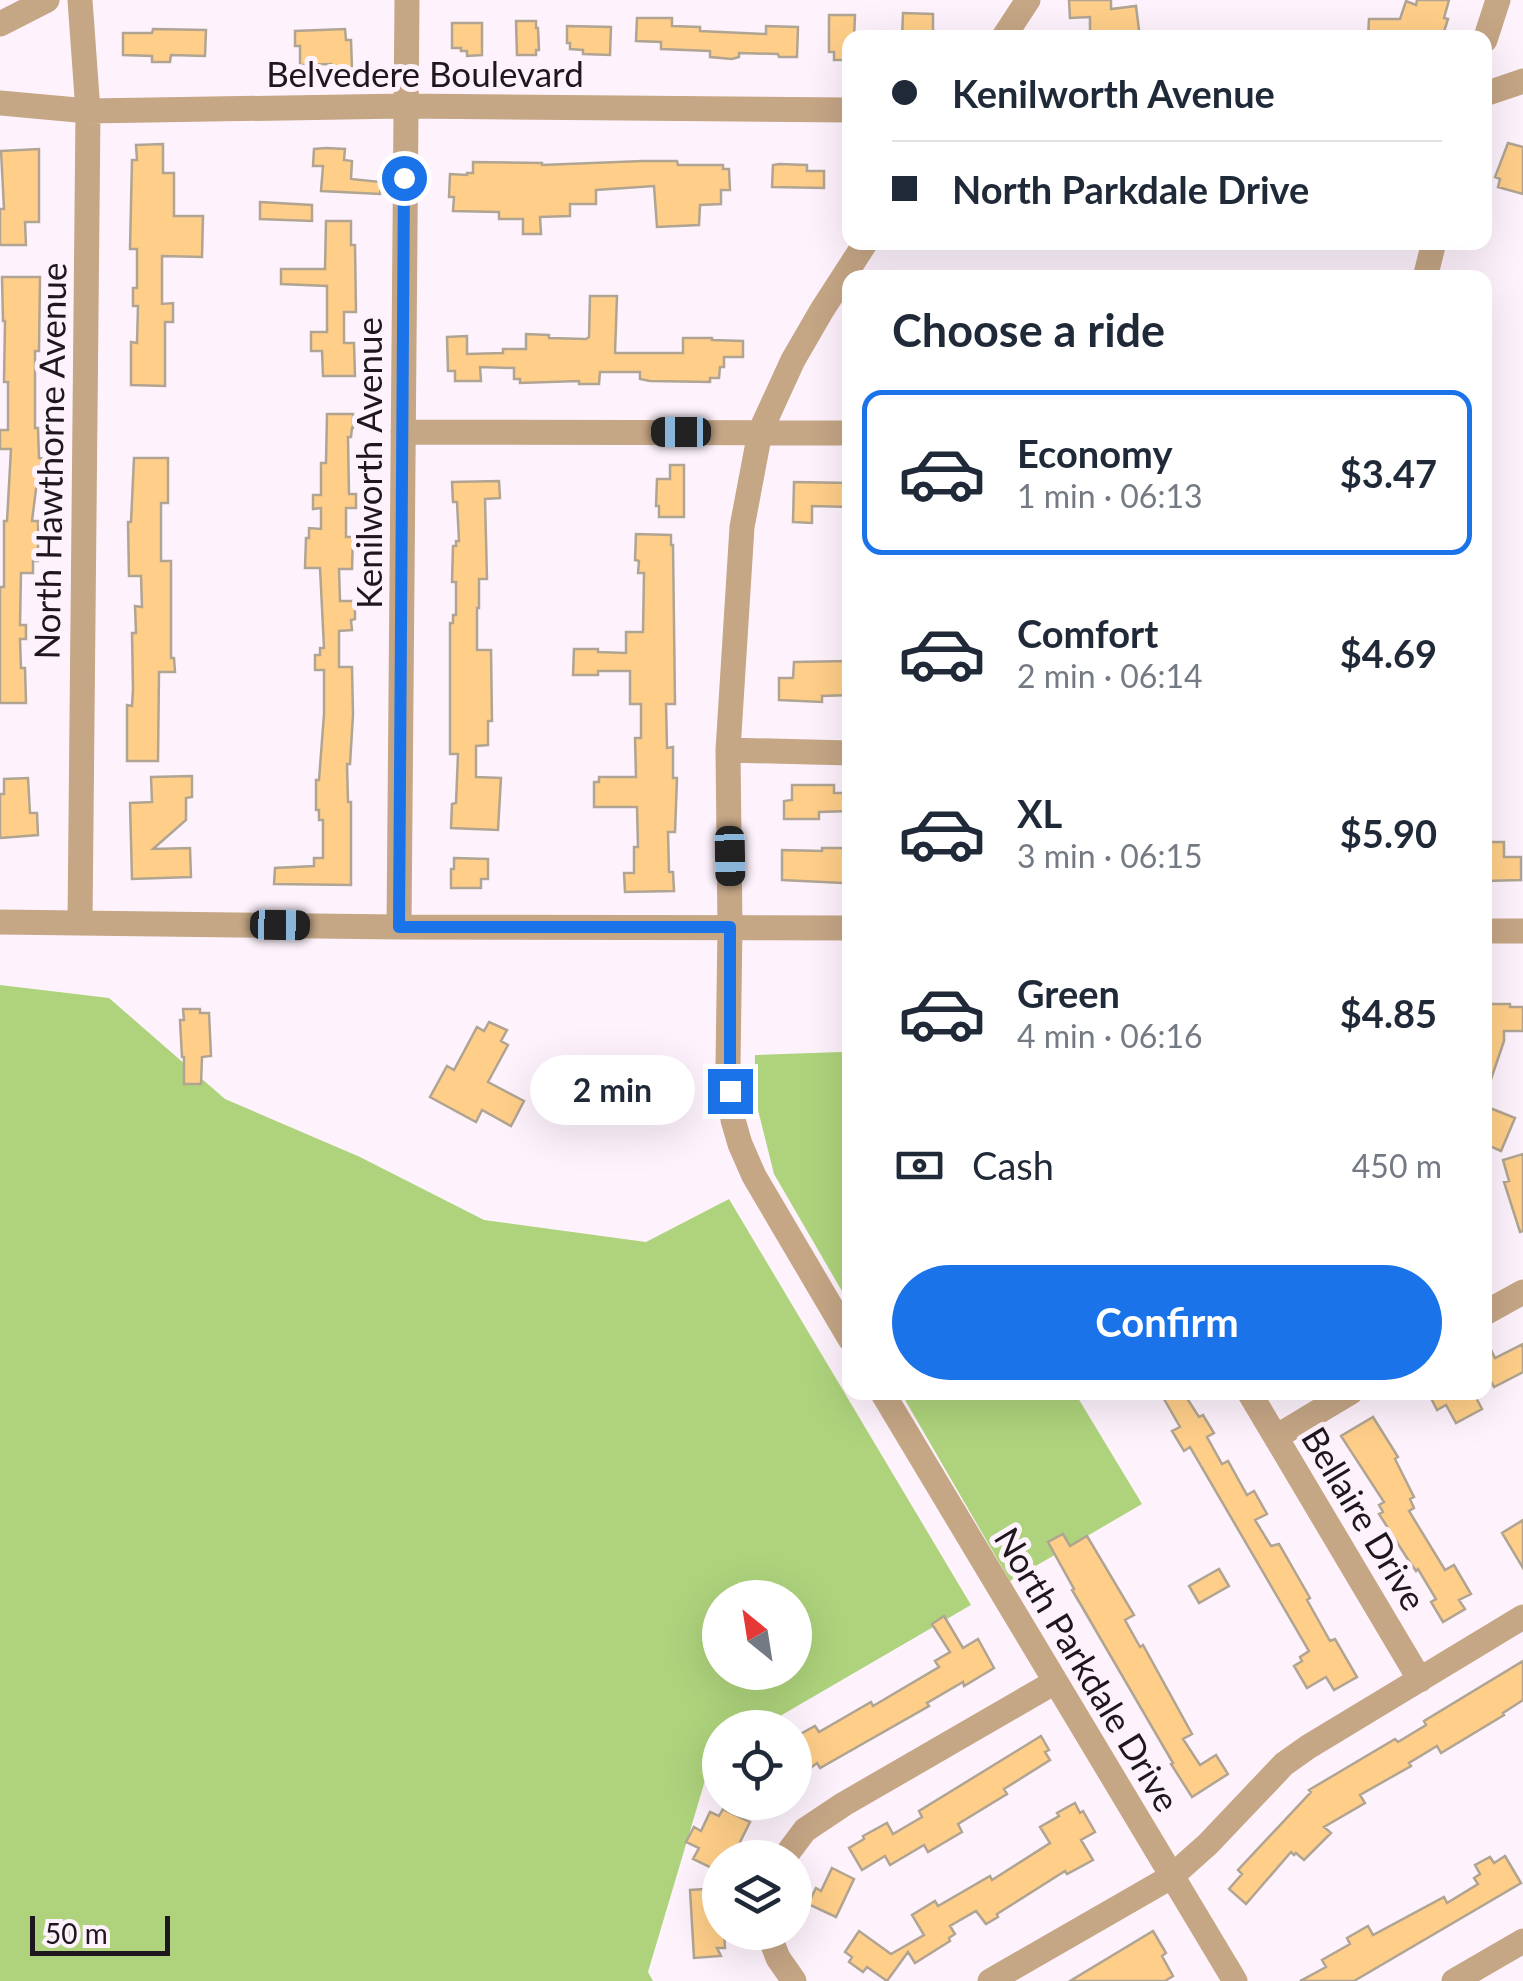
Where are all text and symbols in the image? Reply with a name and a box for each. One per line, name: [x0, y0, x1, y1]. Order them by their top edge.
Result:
street label: Belvedere Boulevard: [266, 52, 584, 94]
text: Kenilworth Avenue: [952, 70, 1275, 116]
route start: [382, 156, 427, 201]
text: North Parkdale Drive: [952, 166, 1309, 212]
street label: North Hawthorne Avenue: [25, 262, 73, 660]
text: Choose a ride: [892, 303, 1165, 357]
street label: Kenilworth Avenue: [347, 317, 389, 609]
car: [651, 417, 711, 447]
icon: car: [897, 428, 987, 518]
text: Economy: [1017, 430, 1172, 476]
text: $3.47: [1340, 450, 1437, 496]
text: 1 min · 06:13: [1017, 476, 1203, 515]
icon: car: [897, 608, 987, 698]
text: Comfort: [1017, 610, 1158, 656]
text: $4.69: [1340, 630, 1437, 676]
text: 2 min · 06:14: [1017, 656, 1203, 695]
icon: car: [897, 788, 987, 878]
text: XL: [1017, 790, 1062, 836]
text: $5.90: [1340, 810, 1437, 856]
car: [714, 826, 746, 886]
text: 3 min · 06:15: [1017, 836, 1203, 875]
car: [250, 909, 310, 941]
icon: car: [897, 968, 987, 1058]
text: Green: [1017, 970, 1120, 1016]
text: $4.85: [1340, 990, 1437, 1036]
text: 4 min · 06:16: [1017, 1016, 1203, 1055]
callout: 2 min: [530, 1056, 695, 1126]
route end: [708, 1069, 753, 1114]
text: 2 min: [573, 1070, 652, 1109]
icon: cash: [892, 1138, 947, 1193]
text: Cash: [972, 1142, 1054, 1188]
text: 450 m: [1352, 1146, 1442, 1185]
button: Confirm: [892, 1265, 1442, 1380]
street label: Bellaire Drive: [1294, 1419, 1436, 1617]
street label: North Parkdale Drive: [987, 1520, 1189, 1818]
north arrow: [702, 1580, 812, 1690]
map controls: [702, 1580, 812, 1950]
button: locate: [702, 1710, 812, 1820]
button: layers: [702, 1840, 812, 1950]
scale bar: [30, 1911, 170, 1956]
text: 50 m: [45, 1916, 108, 1950]

